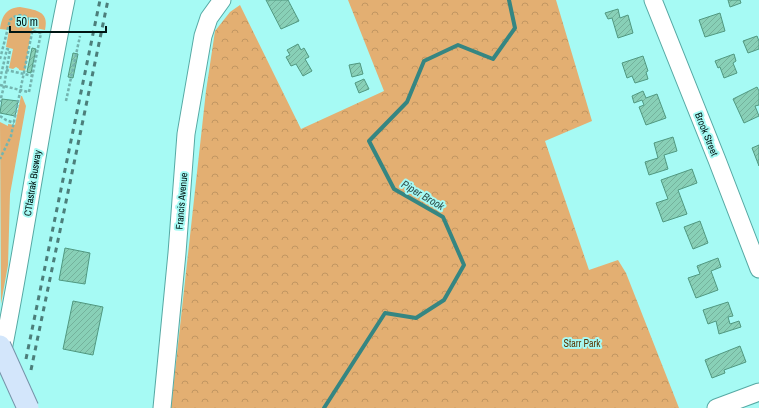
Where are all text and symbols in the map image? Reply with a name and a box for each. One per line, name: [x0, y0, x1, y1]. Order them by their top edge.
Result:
scale bar: [10, 8, 106, 34]
text: 50 m: [16, 14, 38, 30]
street label: Brook Street: [692, 111, 721, 158]
street label: CTfastrak Busway: [21, 148, 44, 217]
street label: Francis Avenue: [173, 172, 190, 230]
water label: Piper Brook: [399, 177, 447, 214]
park label: Starr Park: [564, 337, 601, 350]

